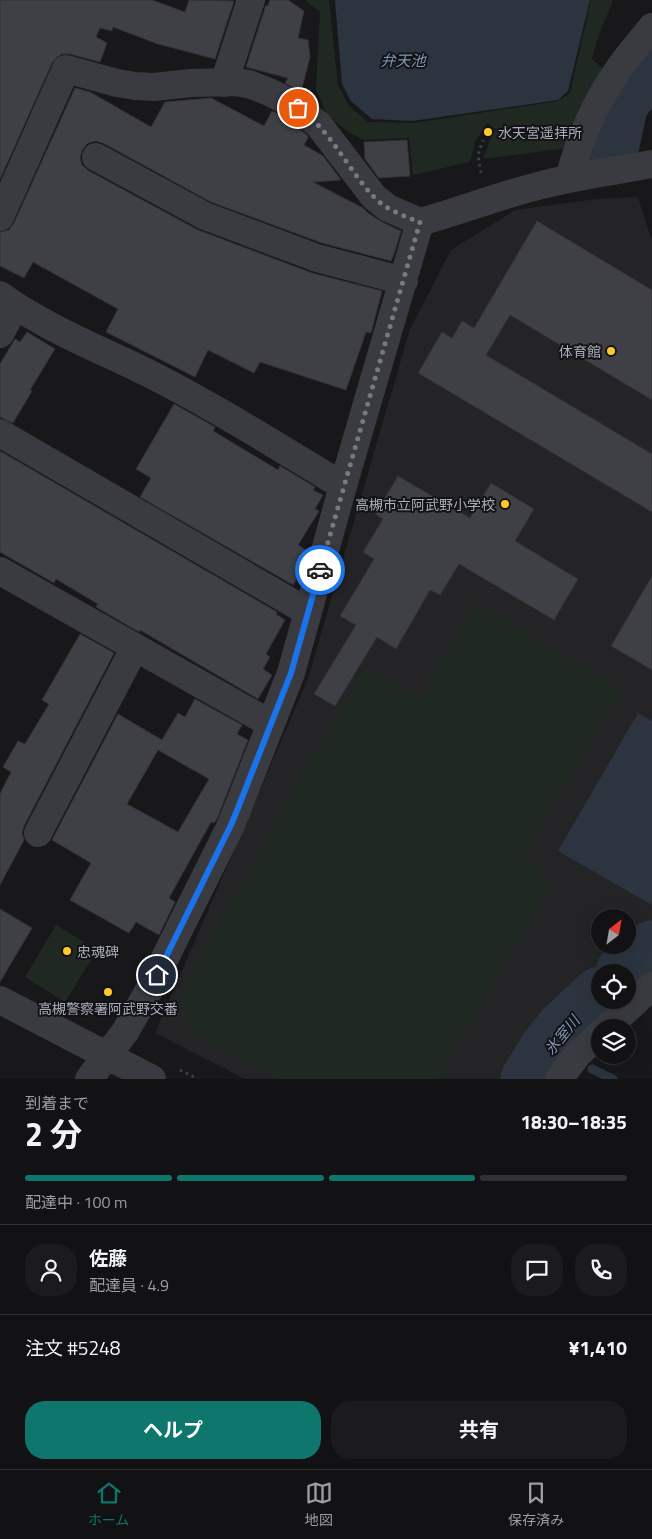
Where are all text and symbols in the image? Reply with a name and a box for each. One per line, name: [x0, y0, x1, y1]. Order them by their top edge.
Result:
water label: 弁天池: [380, 49, 427, 72]
pin: [277, 87, 319, 129]
icon: bag: [284, 94, 312, 122]
place label: 水天宮遥拝所: [498, 122, 582, 143]
marker: 水天宮遥拝所: [482, 126, 494, 138]
place label: 体育館: [559, 341, 601, 362]
marker: 体育館: [605, 345, 617, 357]
place label: 高槻市立阿武野小学校: [355, 494, 495, 515]
marker: 高槻市立阿武野小学校: [499, 498, 511, 510]
courier: [295, 545, 345, 595]
icon: car: [306, 556, 334, 584]
north arrow: [591, 909, 636, 954]
map controls: [591, 909, 636, 1064]
place label: 忠魂碑: [77, 941, 119, 962]
marker: 忠魂碑: [61, 945, 73, 957]
pin: [136, 954, 178, 996]
icon: home: [143, 961, 171, 989]
button: locate: [591, 964, 636, 1009]
marker: 高槻警察署阿武野交番: [102, 986, 114, 998]
place label: 高槻警察署阿武野交番: [38, 998, 178, 1019]
water label: 氷室川: [539, 1009, 586, 1060]
button: layers: [591, 1019, 636, 1064]
text: 到着まで: [25, 1091, 89, 1115]
text: 18:30–18:35: [520, 1107, 627, 1136]
text: 2 分: [25, 1110, 82, 1158]
text: 配達中 · 100 m: [25, 1190, 127, 1214]
text: 佐藤: [89, 1243, 127, 1272]
button: person: [25, 1244, 77, 1296]
button: chat: [511, 1244, 563, 1296]
button: phone: [575, 1244, 627, 1296]
text: 配達員 · 4.9: [89, 1273, 169, 1297]
text: 注文 #5248: [25, 1333, 120, 1362]
text: ¥1,410: [569, 1333, 627, 1362]
button: ヘルプ: [25, 1401, 321, 1459]
button: 共有: [331, 1401, 627, 1459]
tab: ホーム: [88, 1479, 129, 1530]
tab: 地図: [305, 1479, 333, 1530]
tab: 保存済み: [508, 1479, 564, 1530]

